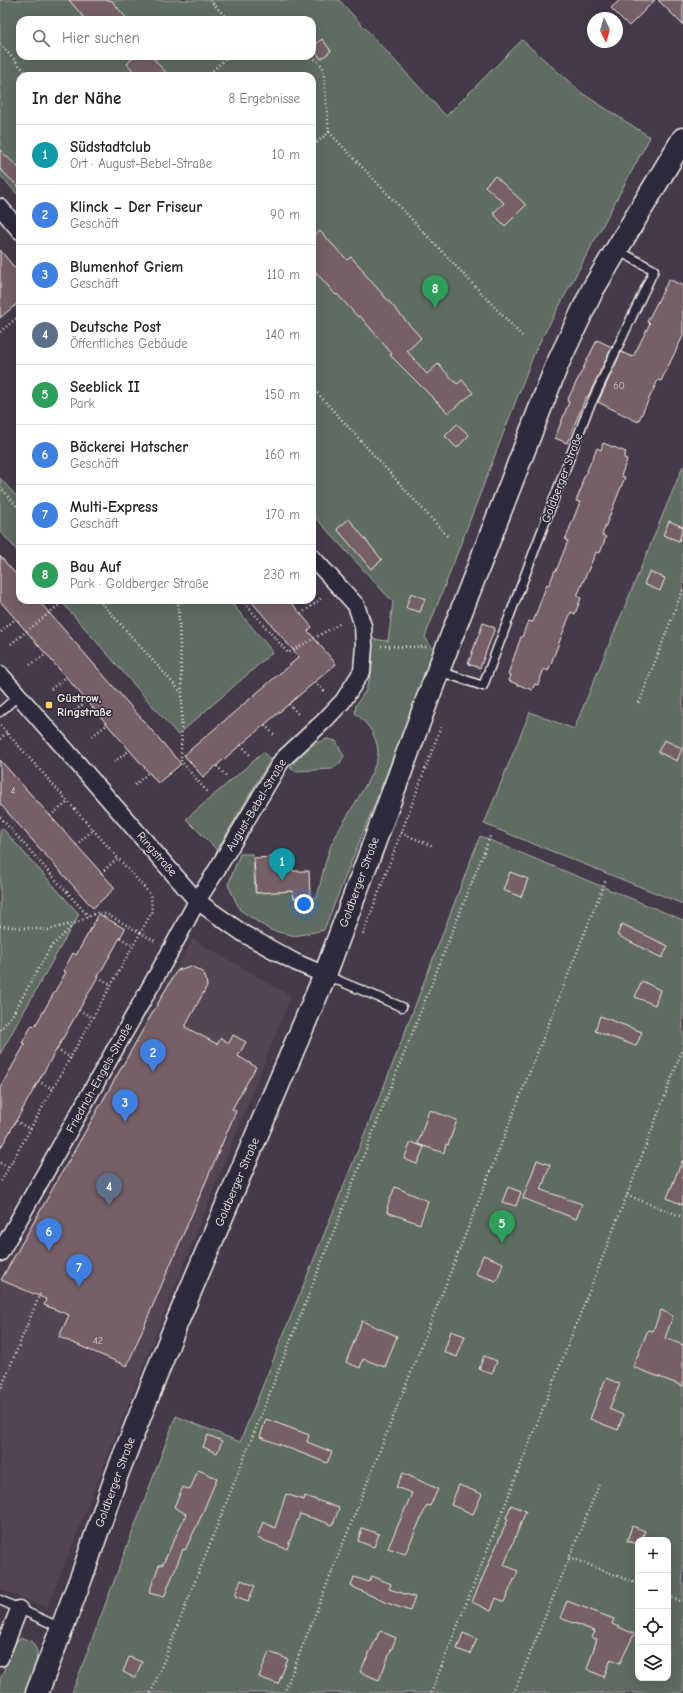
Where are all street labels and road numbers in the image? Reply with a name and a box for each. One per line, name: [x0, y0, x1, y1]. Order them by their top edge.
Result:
street label: Goldberger Straße: [538, 431, 586, 525]
street label: August-Bebel-Straße: [223, 756, 289, 854]
street label: Ringstraße: [134, 829, 180, 879]
street label: Goldberger Straße: [336, 835, 382, 929]
street label: Friedrich-Engels-Straße: [63, 1021, 135, 1135]
street label: Goldberger Straße: [212, 1136, 262, 1228]
street label: Goldberger Straße: [92, 1435, 138, 1529]

